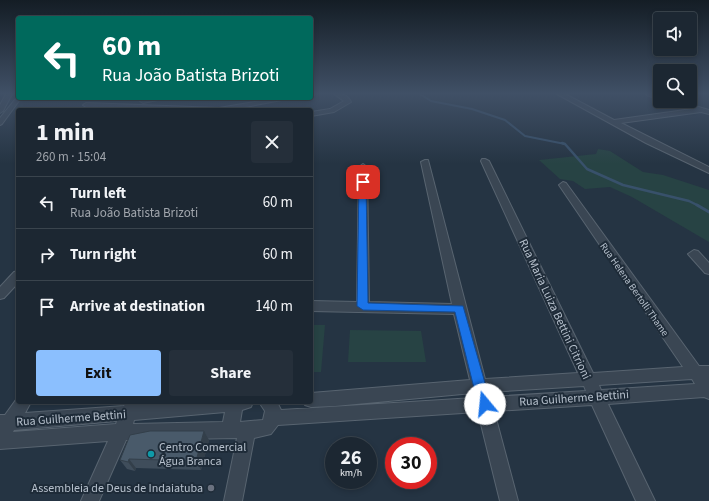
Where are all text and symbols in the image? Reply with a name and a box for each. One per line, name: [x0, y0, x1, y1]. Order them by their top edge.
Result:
map controls: [653, 12, 697, 108]
button: sound: [653, 12, 697, 56]
text: 60 m: [102, 26, 161, 66]
icon: left: [36, 32, 88, 84]
text: Rua João Batista Brizoti: [102, 63, 279, 88]
button: search: [653, 64, 697, 108]
text: 1 min: [36, 115, 94, 150]
button: close: [251, 121, 293, 163]
text: 260 m · 15:04: [36, 148, 106, 166]
pin: [346, 165, 380, 199]
icon: arrive: [352, 171, 374, 193]
text: Turn left: [70, 183, 126, 204]
icon: left: [36, 192, 58, 214]
text: 60 m: [263, 192, 293, 213]
text: Rua João Batista Brizoti: [70, 204, 198, 222]
street label: Rua Maria Luiza Bettini Citrioni: [514, 236, 595, 382]
street label: Rua Helena Bertolli Thame: [597, 240, 672, 339]
icon: right: [36, 244, 58, 266]
text: Turn right: [70, 244, 136, 265]
text: 60 m: [263, 244, 293, 265]
icon: arrive: [36, 296, 58, 318]
text: Arrive at destination: [70, 296, 205, 317]
text: 140 m: [255, 296, 293, 317]
button: Exit: [36, 350, 161, 396]
button: Share: [169, 350, 293, 396]
position arrow: [464, 383, 506, 425]
street label: Rua Guilherme Bettini: [519, 386, 630, 411]
street label: Rua Guilherme Bettini: [16, 406, 127, 431]
speed limit sign: 30: [385, 437, 437, 489]
place label: Centro Comercial Água Branca: [159, 439, 246, 470]
text: 26: [340, 444, 362, 472]
marker: Centro Comercial Água Branca: [146, 449, 156, 459]
text: km/h: [340, 466, 362, 480]
place label: Assembleia de Deus de Indaiatuba: [32, 480, 203, 497]
marker: Assembleia de Deus de Indaiatuba: [206, 483, 216, 493]

